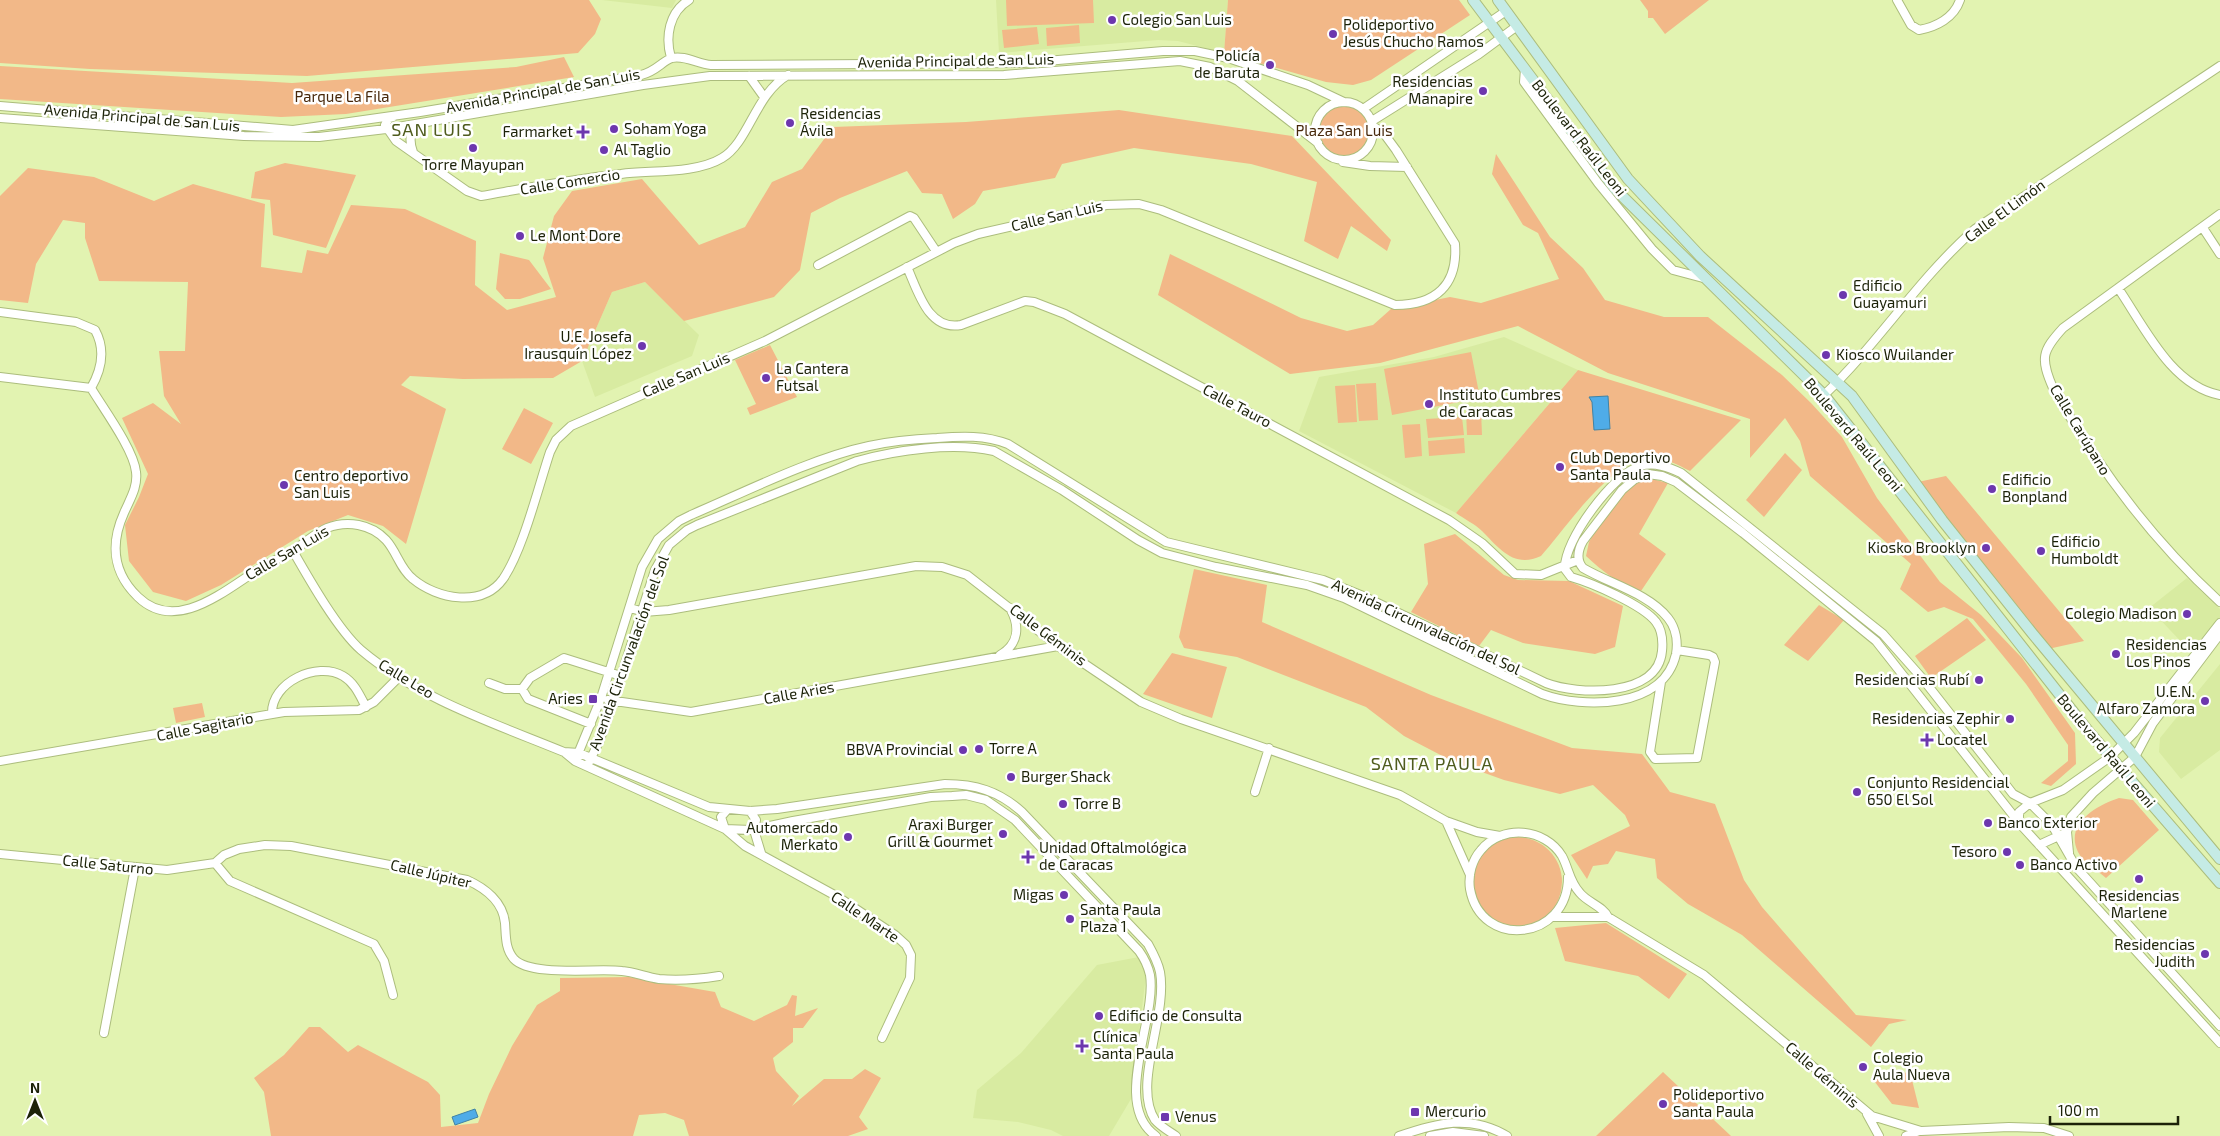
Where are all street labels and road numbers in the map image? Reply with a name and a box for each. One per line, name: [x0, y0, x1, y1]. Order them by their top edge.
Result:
street label: Avenida Principal de San Luis: [858, 49, 1054, 71]
street label: Avenida Principal de San Luis: [444, 64, 641, 116]
street label: Boulevard Raúl Leoni: [1529, 76, 1631, 199]
street label: Avenida Principal de San Luis: [43, 99, 241, 135]
street label: Calle Comercio: [519, 164, 621, 198]
street label: Calle El Limón: [1961, 175, 2048, 245]
street label: Calle San Luis: [1009, 196, 1104, 234]
street label: Calle San Luis: [639, 348, 732, 401]
street label: Boulevard Raúl Leoni: [1801, 374, 1907, 495]
street label: Calle Tauro: [1200, 380, 1275, 431]
street label: Calle Carúpano: [2047, 381, 2115, 478]
street label: Calle San Luis: [242, 521, 331, 583]
street label: Avenida Circunvalación del Sol: [584, 552, 672, 753]
street label: Avenida Circunvalación del Sol: [1329, 574, 1524, 678]
street label: Calle Géminis: [1007, 599, 1091, 669]
street label: Calle Leo: [376, 655, 437, 702]
street label: Calle Aries: [762, 677, 836, 707]
street label: Boulevard Raúl Leoni: [2054, 690, 2160, 811]
street label: Calle Sagitario: [155, 708, 255, 744]
street label: Calle Saturno: [62, 850, 154, 878]
street label: Calle Júpiter: [389, 855, 474, 891]
street label: Calle Marte: [828, 887, 903, 946]
street label: Calle Géminis: [1782, 1037, 1863, 1111]

